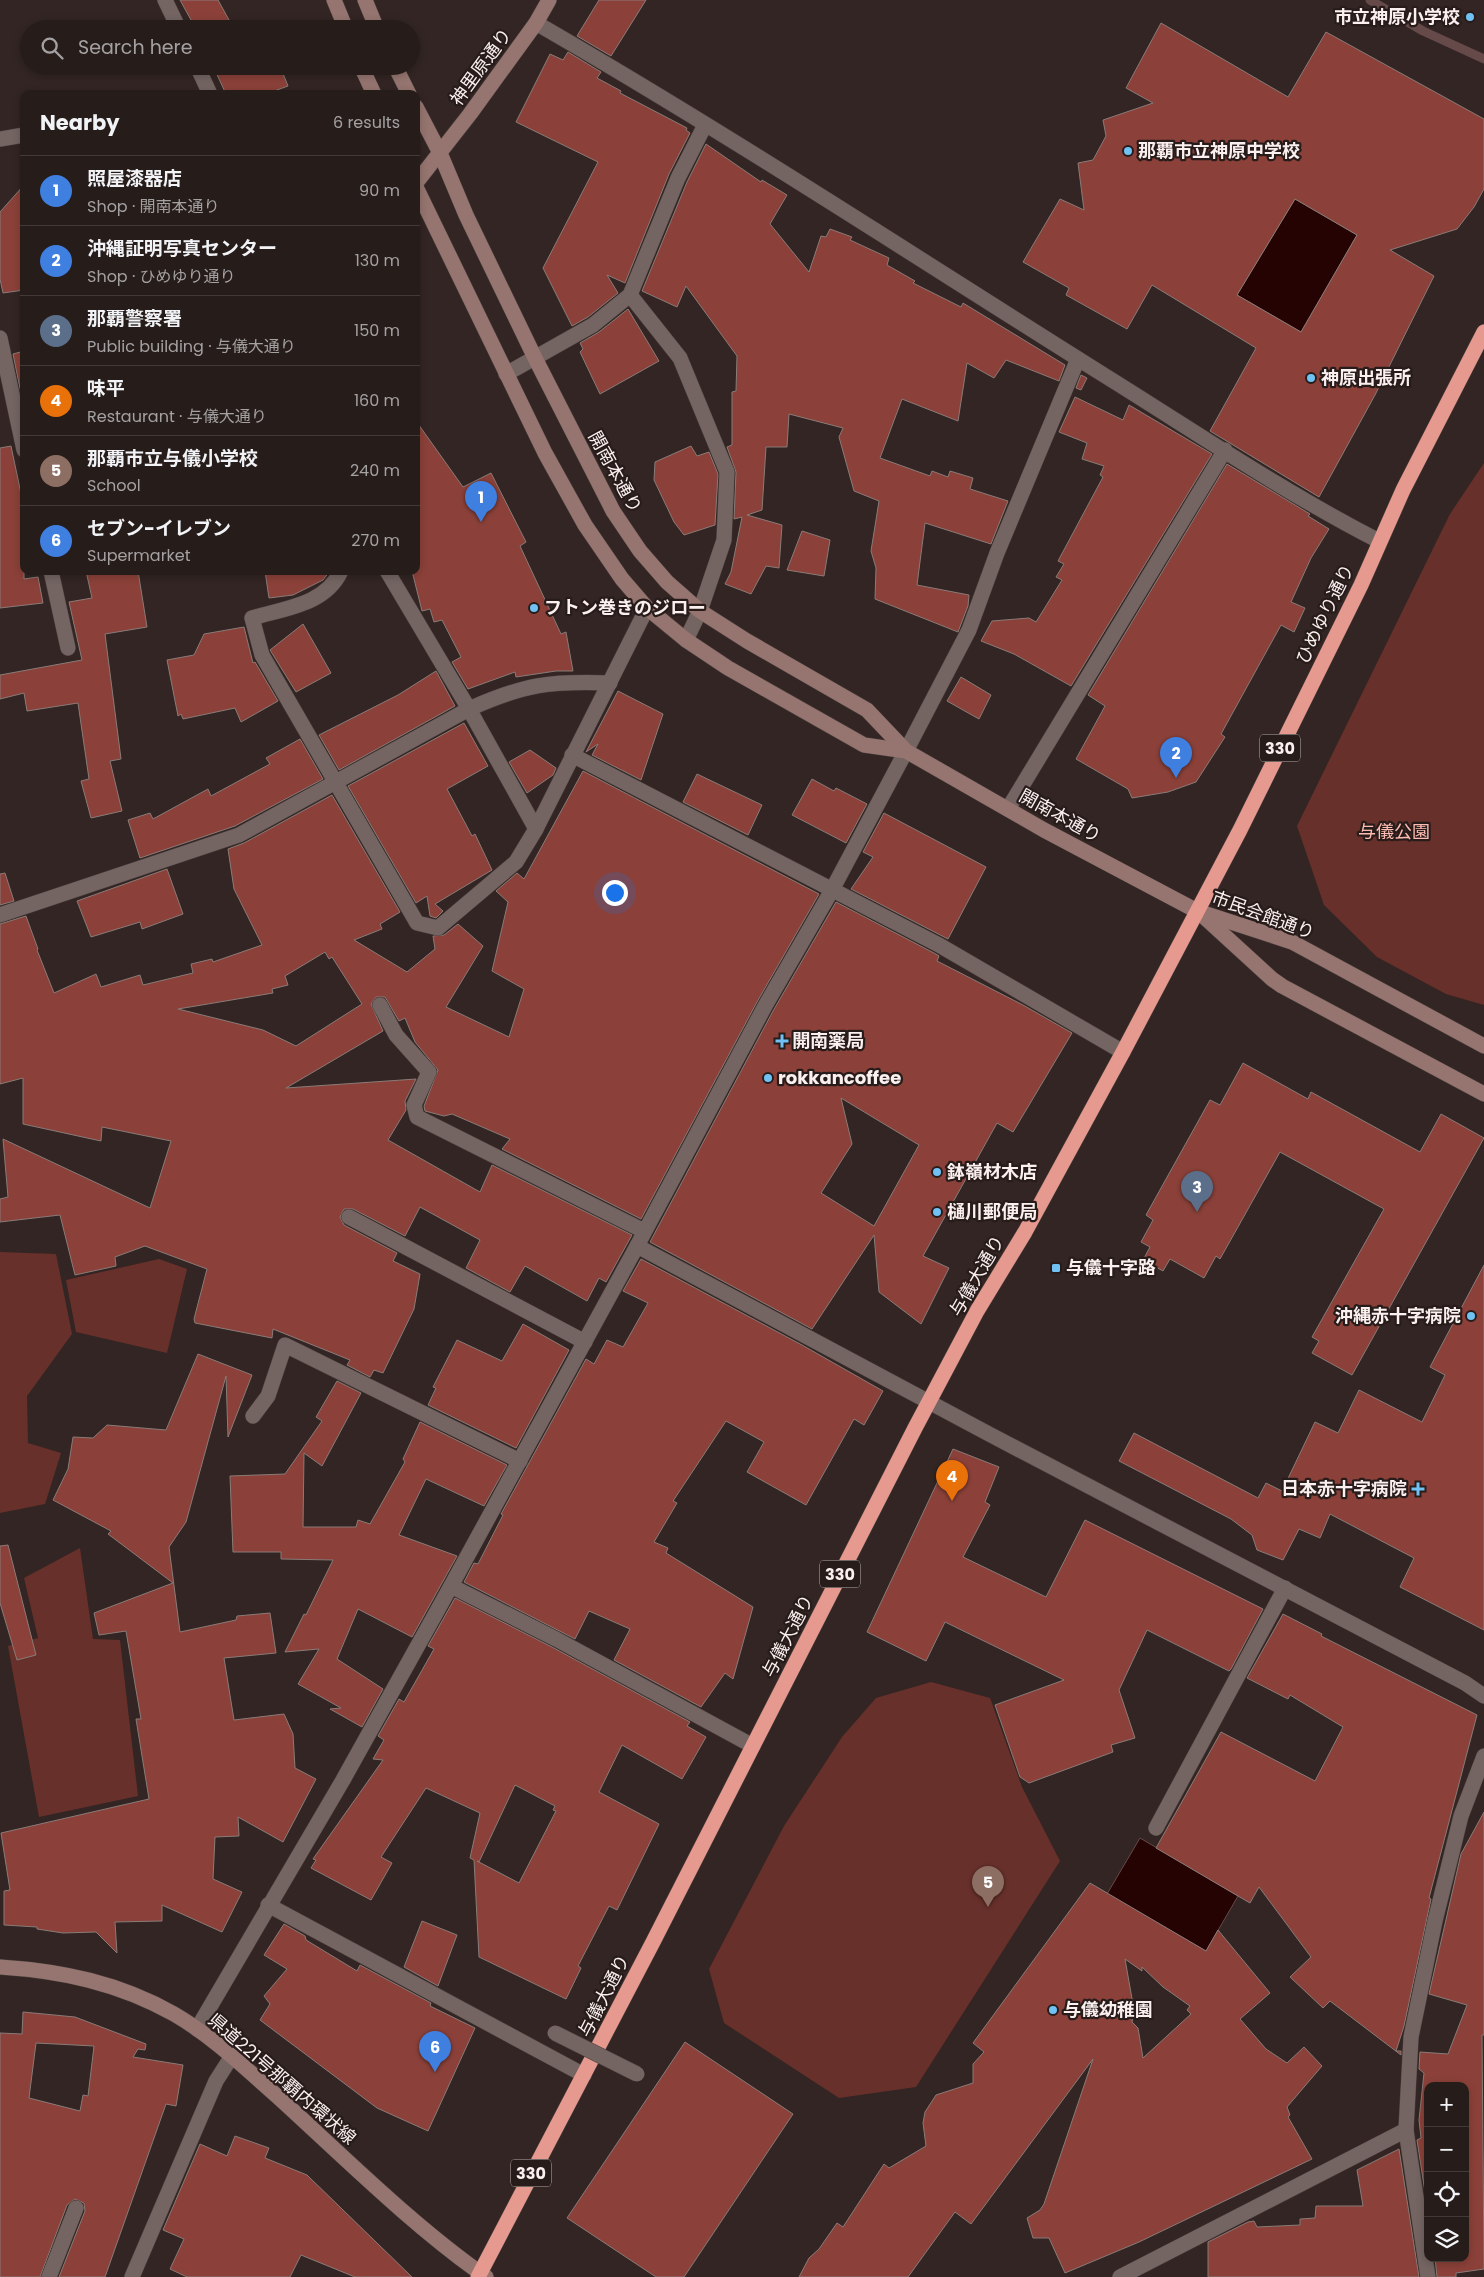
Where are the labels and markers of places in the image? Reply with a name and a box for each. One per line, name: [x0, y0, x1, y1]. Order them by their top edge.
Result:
place label: 市立神原小学校: [1334, 4, 1460, 29]
marker: 市立神原小学校: [1464, 11, 1476, 23]
place label: 那覇市立神原中学校: [1138, 138, 1300, 163]
marker: 那覇市立神原中学校: [1122, 145, 1134, 157]
place label: 神原出張所: [1321, 365, 1411, 390]
marker: 神原出張所: [1305, 372, 1317, 384]
pin: 1: [465, 481, 497, 522]
place label: フトン巻きのジロー: [544, 595, 706, 620]
marker: フトン巻きのジロー: [528, 602, 540, 614]
pin: 2: [1160, 737, 1192, 778]
place label: 開南薬局: [792, 1028, 864, 1053]
marker: 開南薬局: [776, 1035, 788, 1047]
place label: rokkancoffee: [778, 1065, 901, 1090]
marker: rokkancoffee: [762, 1072, 774, 1084]
place label: 鉢嶺材木店: [947, 1159, 1037, 1184]
marker: 鉢嶺材木店: [931, 1166, 943, 1178]
pin: 3: [1181, 1171, 1213, 1212]
place label: 樋川郵便局: [947, 1199, 1037, 1224]
marker: 樋川郵便局: [931, 1206, 943, 1218]
place label: 与儀十字路: [1066, 1255, 1156, 1280]
marker: 与儀十字路: [1050, 1262, 1062, 1274]
place label: 沖縄赤十字病院: [1335, 1303, 1461, 1328]
marker: 沖縄赤十字病院: [1465, 1310, 1477, 1322]
pin: 4: [936, 1460, 968, 1501]
place label: 日本赤十字病院: [1281, 1476, 1407, 1501]
marker: 日本赤十字病院: [1411, 1482, 1425, 1496]
pin: 5: [972, 1866, 1004, 1907]
place label: 与儀幼稚園: [1063, 1997, 1153, 2022]
marker: 与儀幼稚園: [1047, 2004, 1059, 2016]
pin: 6: [419, 2031, 451, 2072]

